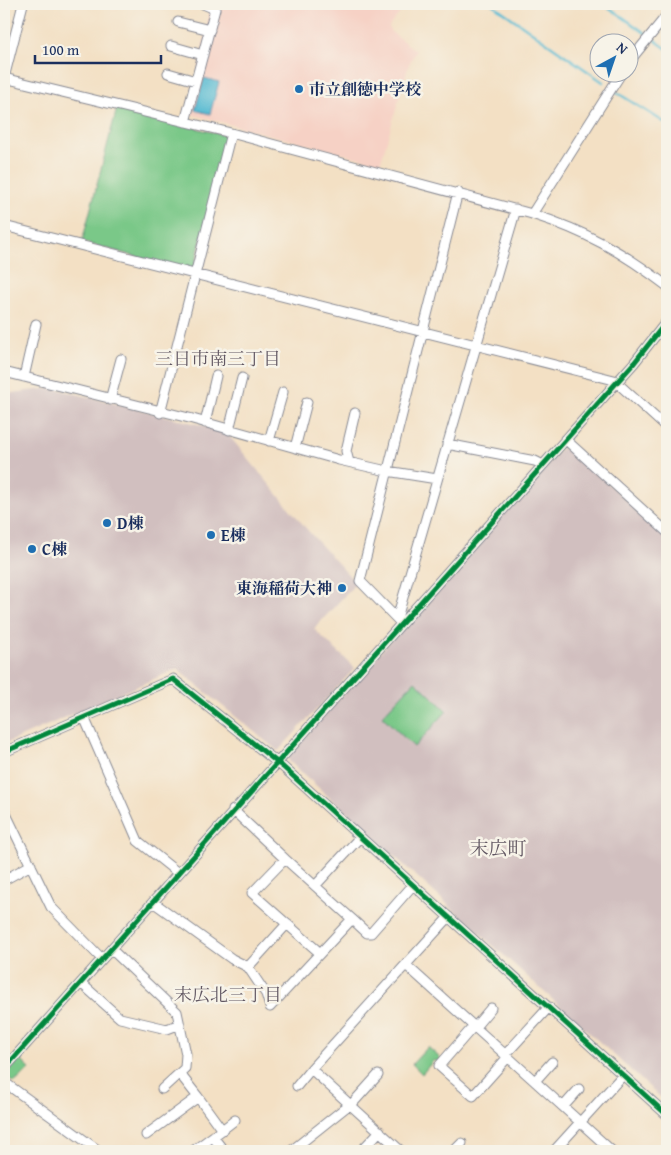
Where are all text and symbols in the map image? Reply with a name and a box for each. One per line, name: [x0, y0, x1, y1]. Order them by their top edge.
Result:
scale bar: [35, 32, 161, 64]
north arrow: [588, 32, 638, 82]
text: N: [612, 37, 633, 59]
text: 100 m: [42, 39, 80, 60]
place label: 市立創徳中学校: [309, 77, 422, 101]
marker: 市立創徳中学校: [293, 83, 305, 95]
district label: 三日市南三丁目: [155, 345, 281, 372]
place label: D棟: [117, 511, 143, 535]
marker: D棟: [101, 517, 113, 529]
place label: E棟: [221, 523, 246, 547]
marker: E棟: [205, 529, 217, 541]
place label: C棟: [42, 537, 67, 561]
marker: C棟: [26, 543, 38, 555]
place label: 東海稲荷大神: [236, 576, 332, 600]
marker: 東海稲荷大神: [336, 582, 348, 594]
district label: 末広町: [469, 834, 527, 862]
district label: 末広北三丁目: [174, 981, 282, 1008]

